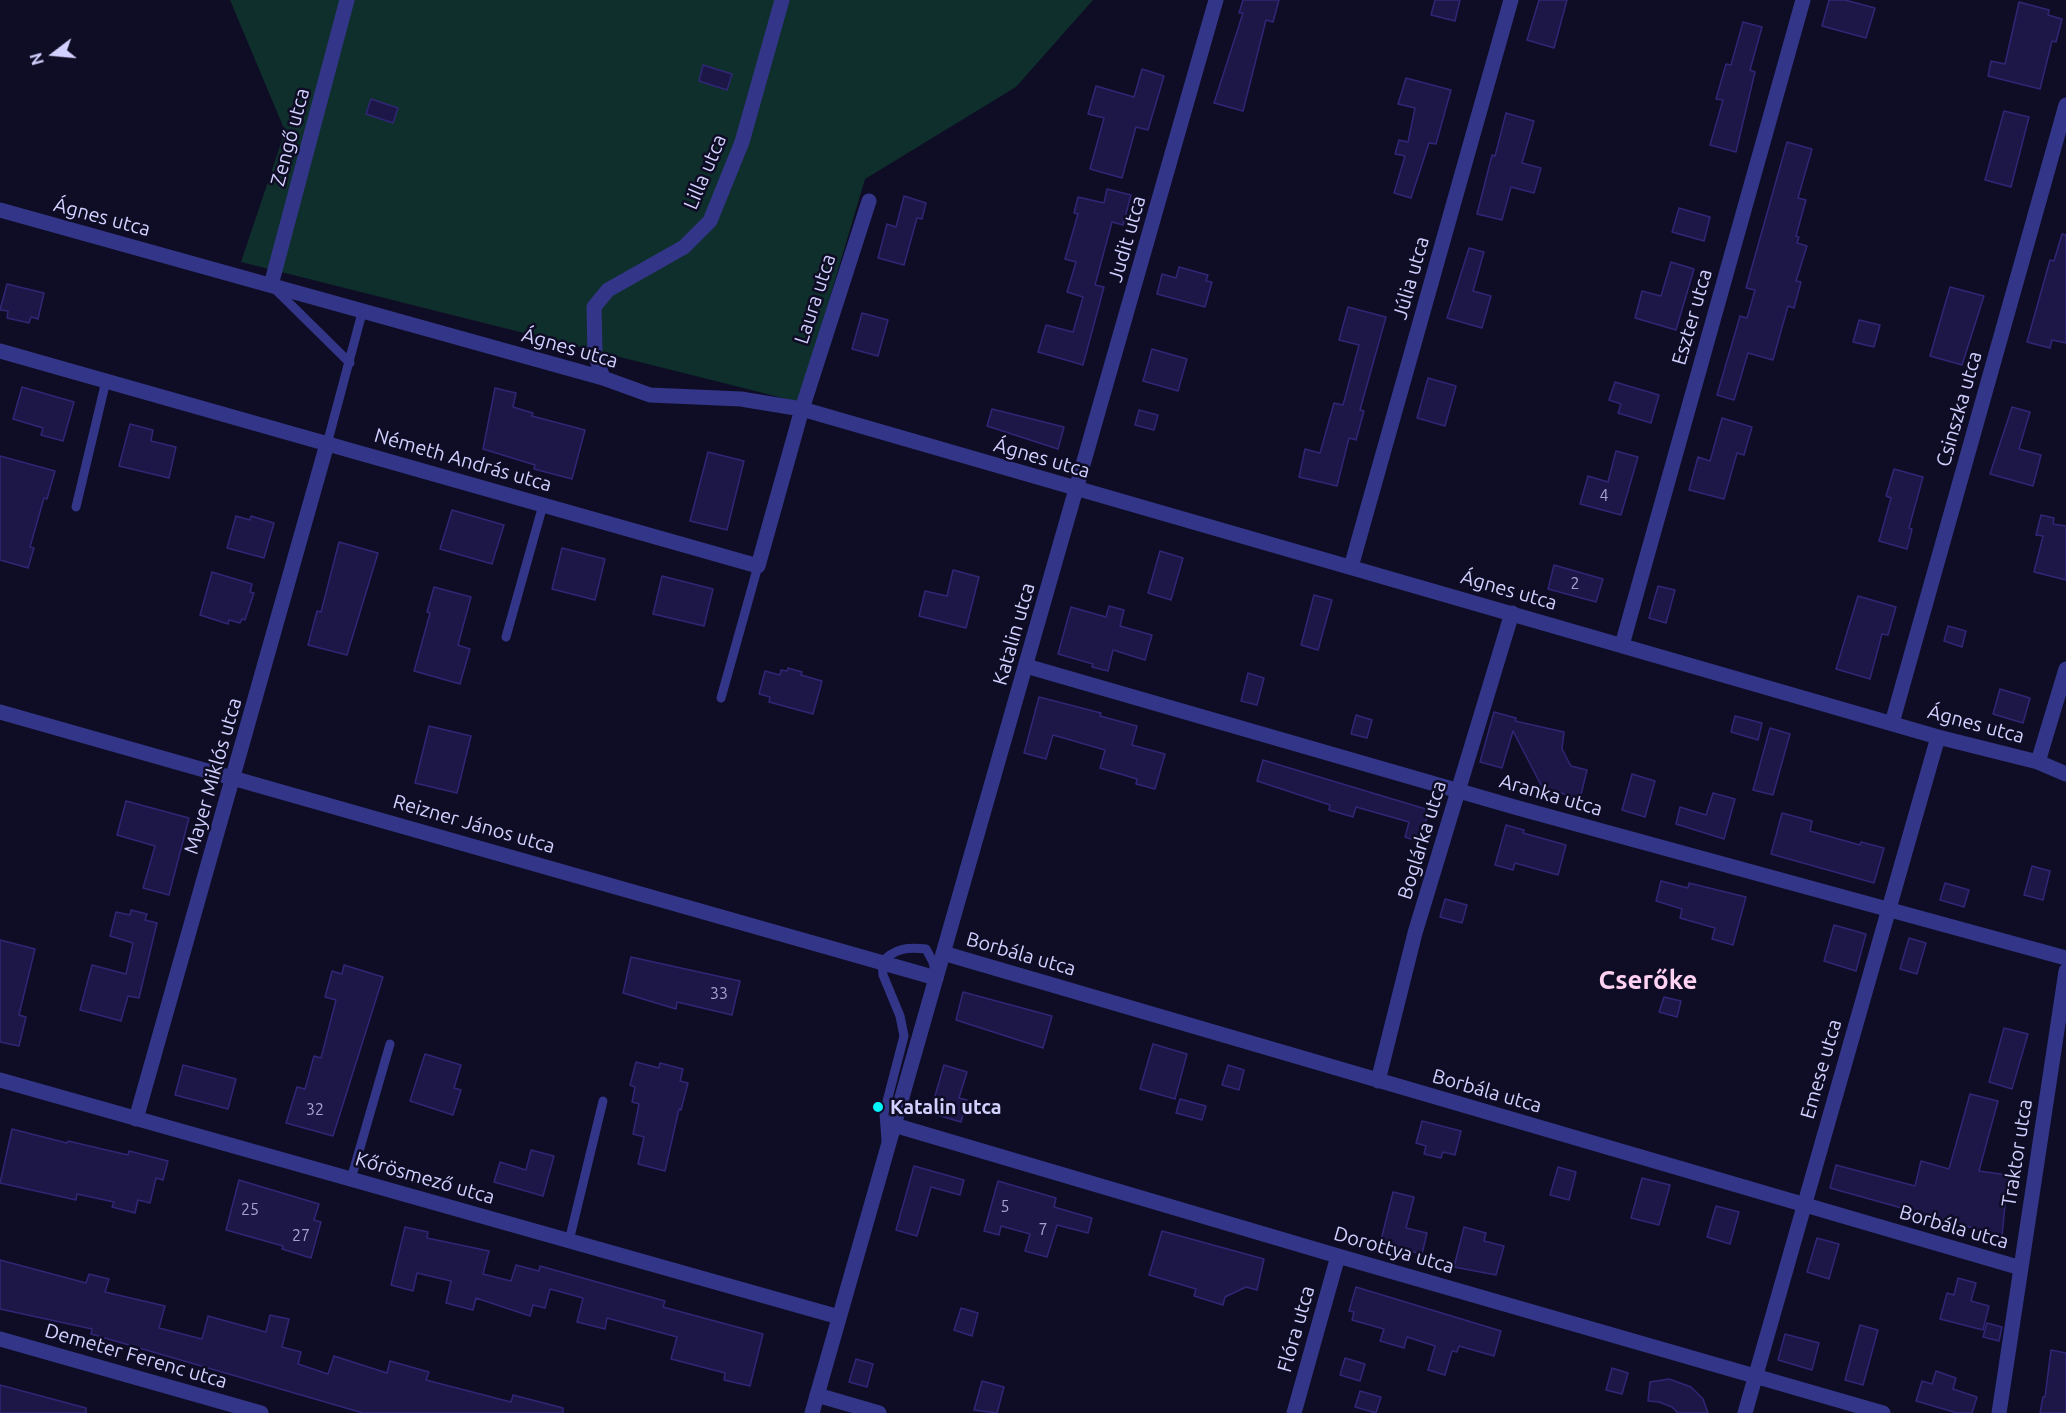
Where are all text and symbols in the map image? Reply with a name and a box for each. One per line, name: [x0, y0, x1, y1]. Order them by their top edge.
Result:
north arrow: [24, 24, 84, 84]
text: N: [26, 51, 47, 67]
street label: Zengő utca: [265, 85, 315, 189]
street label: Lilla utca: [678, 131, 732, 213]
street label: Ágnes utca: [51, 193, 153, 241]
street label: Judit utca: [1103, 193, 1151, 285]
street label: Júlia utca: [1388, 234, 1434, 322]
street label: Laura utca: [789, 251, 841, 347]
street label: Eszter utca: [1667, 266, 1717, 368]
street label: Ágnes utca: [519, 323, 621, 373]
street label: Csinszka utca: [1931, 349, 1987, 469]
street label: Németh András utca: [372, 423, 554, 497]
street label: Ágnes utca: [991, 433, 1093, 483]
house number: 4: [1599, 486, 1609, 506]
street label: Ágnes utca: [1458, 565, 1560, 615]
house number: 2: [1570, 574, 1580, 594]
street label: Katalin utca: [988, 580, 1040, 688]
street label: Mayer Miklós utca: [179, 695, 247, 857]
street label: Ágnes utca: [1925, 700, 2027, 748]
street label: Aranka utca: [1497, 769, 1605, 821]
street label: Boglárka utca: [1393, 778, 1451, 902]
street label: Reizner János utca: [390, 789, 558, 859]
street label: Borbála utca: [963, 927, 1079, 981]
district label: Cserőke: [1599, 964, 1697, 996]
house number: 33: [710, 984, 728, 1004]
street label: Emese utca: [1795, 1016, 1847, 1122]
street label: Borbála utca: [1429, 1064, 1545, 1118]
place label: Katalin utca: [890, 1095, 1002, 1119]
street label: Traktor utca: [1997, 1097, 2037, 1209]
house number: 32: [306, 1100, 324, 1120]
marker: Katalin utca: [871, 1100, 885, 1114]
street label: Kőrösmező utca: [353, 1147, 497, 1209]
house number: 5: [1000, 1197, 1010, 1217]
house number: 25: [241, 1200, 259, 1220]
street label: Borbála utca: [1896, 1200, 2012, 1254]
house number: 7: [1038, 1220, 1048, 1240]
street label: Dorottya utca: [1331, 1221, 1457, 1279]
house number: 27: [292, 1226, 310, 1246]
street label: Flóra utca: [1272, 1283, 1320, 1375]
street label: Demeter Ferenc utca: [42, 1318, 230, 1394]

